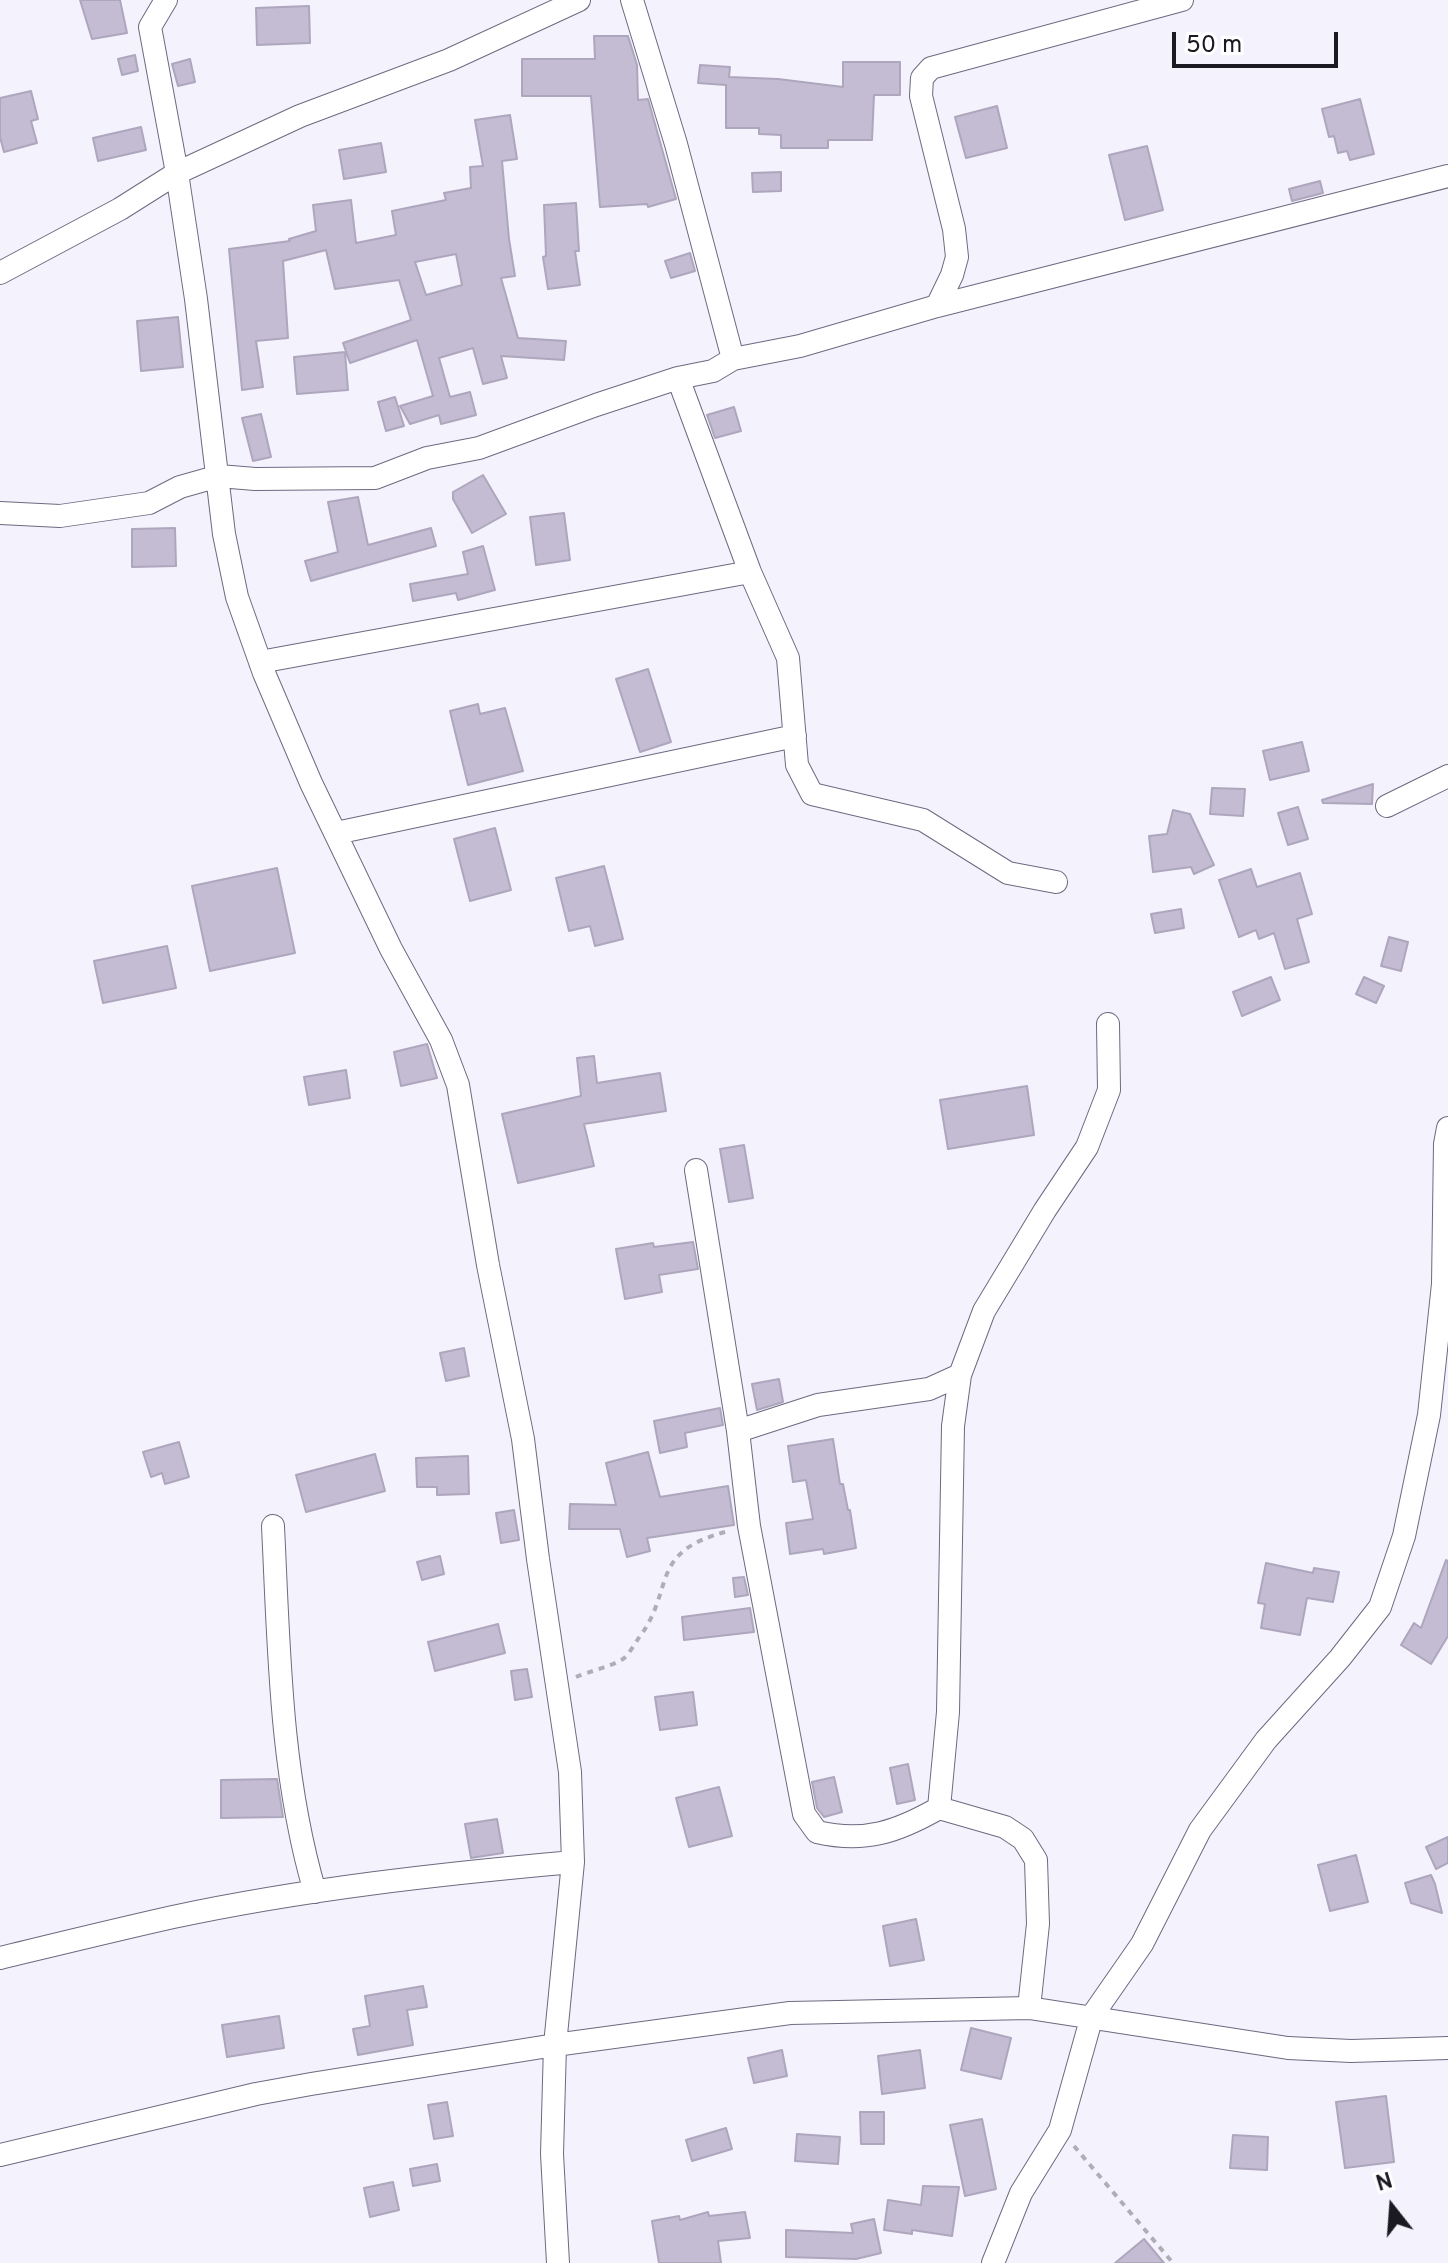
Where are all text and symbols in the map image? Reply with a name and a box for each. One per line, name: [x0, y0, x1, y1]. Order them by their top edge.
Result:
scale bar: [1176, 16, 1342, 66]
text: 50 m: [1186, 31, 1242, 61]
north arrow: [1352, 2167, 1432, 2247]
text: N: [1373, 2168, 1396, 2199]

